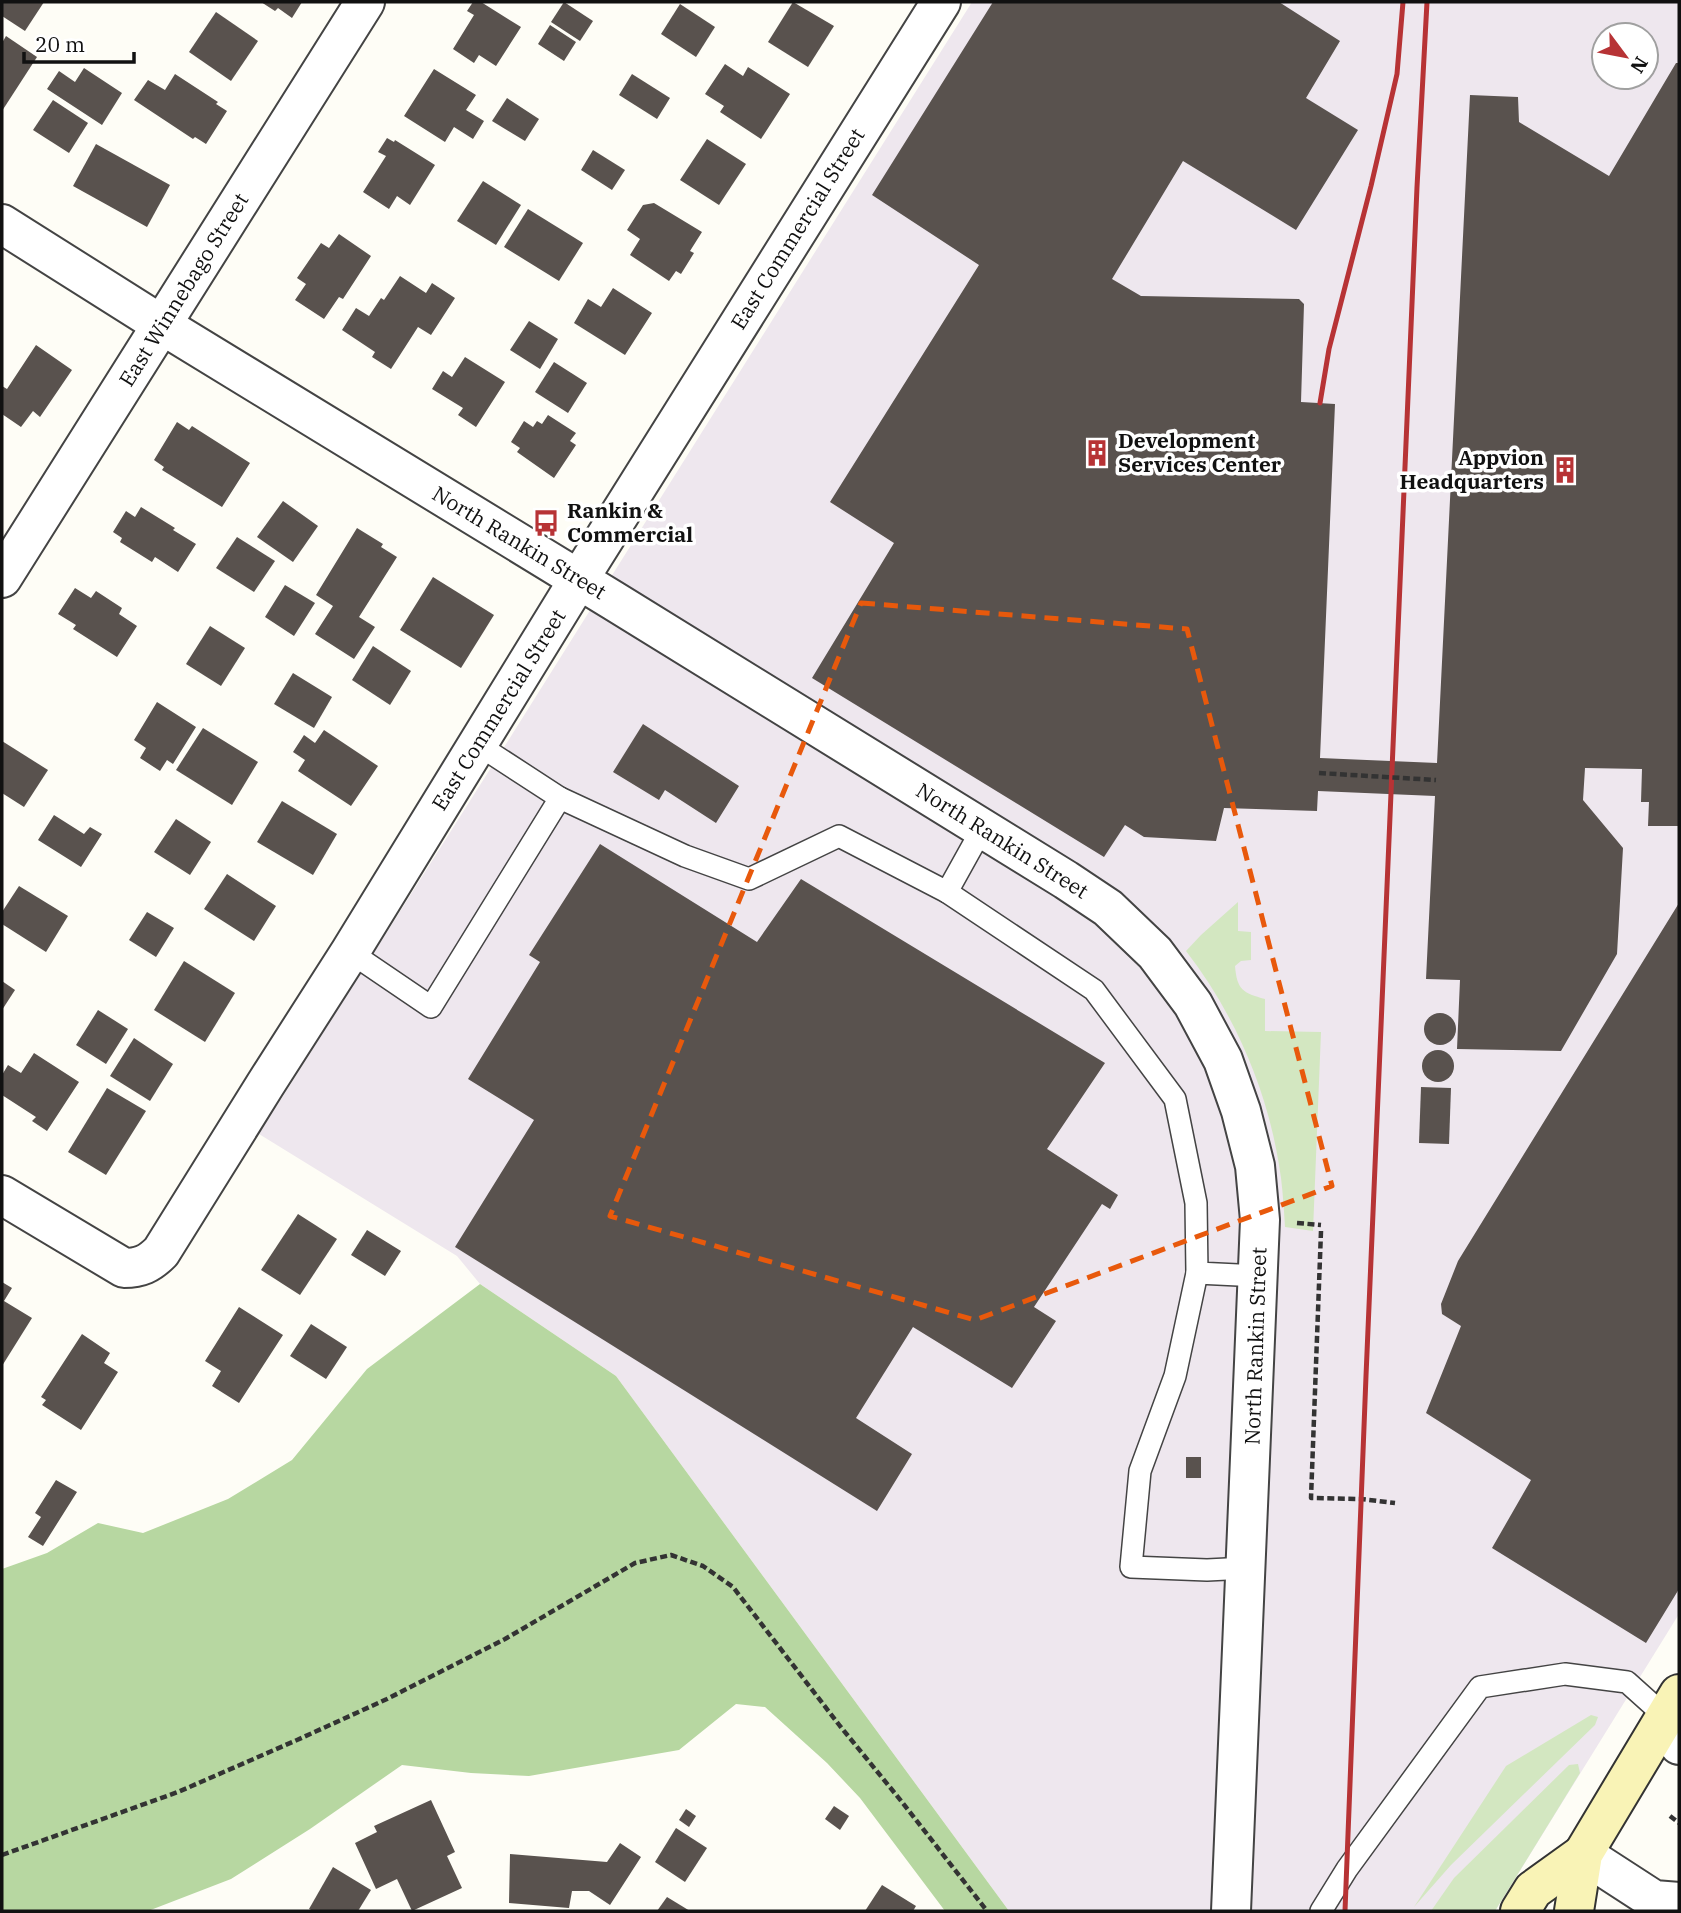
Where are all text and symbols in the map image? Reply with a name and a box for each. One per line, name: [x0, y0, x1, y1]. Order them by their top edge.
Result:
scale bar: [24, 21, 135, 65]
north arrow: [1590, 21, 1660, 91]
text: 20 m: [35, 30, 85, 58]
text: N: [1625, 52, 1654, 78]
street label: East Commercial Street: [724, 123, 871, 334]
street label: East Winnebago Street: [112, 187, 254, 392]
place label: Development Services Center: [1118, 426, 1282, 478]
building icon: Development Services Center: [1082, 438, 1112, 468]
place label: Appvion Headquarters: [1399, 443, 1544, 495]
building icon: Appvion Headquarters: [1550, 455, 1580, 485]
street label: North Rankin Street: [427, 479, 612, 605]
place label: Rankin & Commercial: [567, 496, 693, 548]
bus stop icon: Rankin & Commercial: [531, 508, 561, 538]
street label: East Commercial Street: [425, 604, 572, 815]
street label: North Rankin Street: [911, 776, 1094, 905]
street label: North Rankin Street: [1238, 1246, 1272, 1445]

